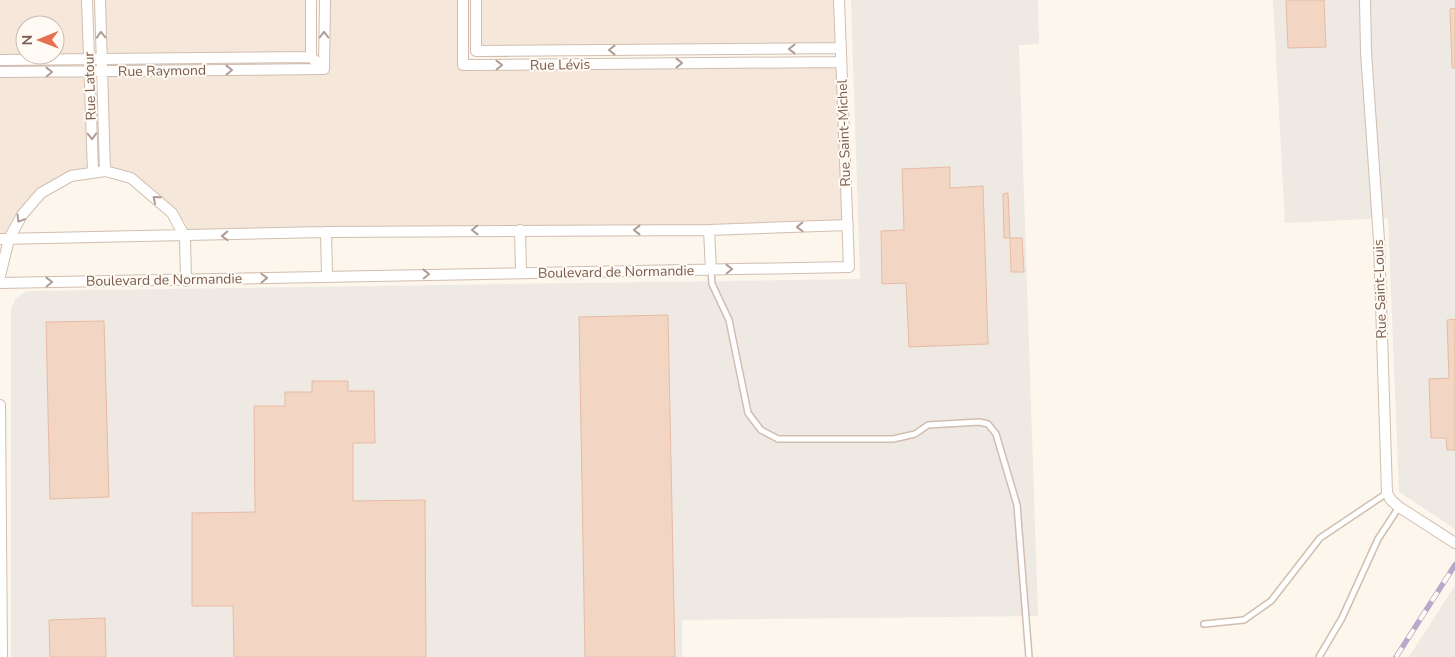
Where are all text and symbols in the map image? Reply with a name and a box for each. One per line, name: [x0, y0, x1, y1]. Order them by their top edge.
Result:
north arrow: [15, 15, 65, 65]
one-way arrow: [96, 30, 106, 38]
one-way arrow: [319, 30, 329, 38]
text: N: [18, 35, 37, 46]
one-way arrow: [788, 44, 796, 54]
one-way arrow: [608, 45, 616, 55]
street label: Rue Latour: [79, 51, 101, 121]
street label: Rue Lévis: [530, 55, 591, 75]
one-way arrow: [676, 58, 684, 69]
one-way arrow: [496, 60, 504, 70]
street label: Rue Raymond: [118, 61, 206, 81]
one-way arrow: [225, 65, 233, 75]
one-way arrow: [45, 67, 53, 77]
street label: Rue Saint-Michel: [833, 78, 855, 187]
one-way arrow: [86, 132, 97, 140]
one-way arrow: [153, 196, 162, 205]
one-way arrow: [16, 214, 26, 223]
one-way arrow: [795, 222, 803, 232]
one-way arrow: [470, 225, 478, 236]
one-way arrow: [633, 225, 640, 235]
one-way arrow: [220, 230, 228, 241]
street label: Rue Saint-Louis: [1369, 239, 1391, 339]
street label: Boulevard de Normandie: [538, 261, 694, 283]
one-way arrow: [725, 264, 733, 275]
street label: Boulevard de Normandie: [86, 269, 242, 291]
one-way arrow: [422, 269, 430, 279]
one-way arrow: [260, 273, 268, 283]
one-way arrow: [45, 277, 53, 288]

